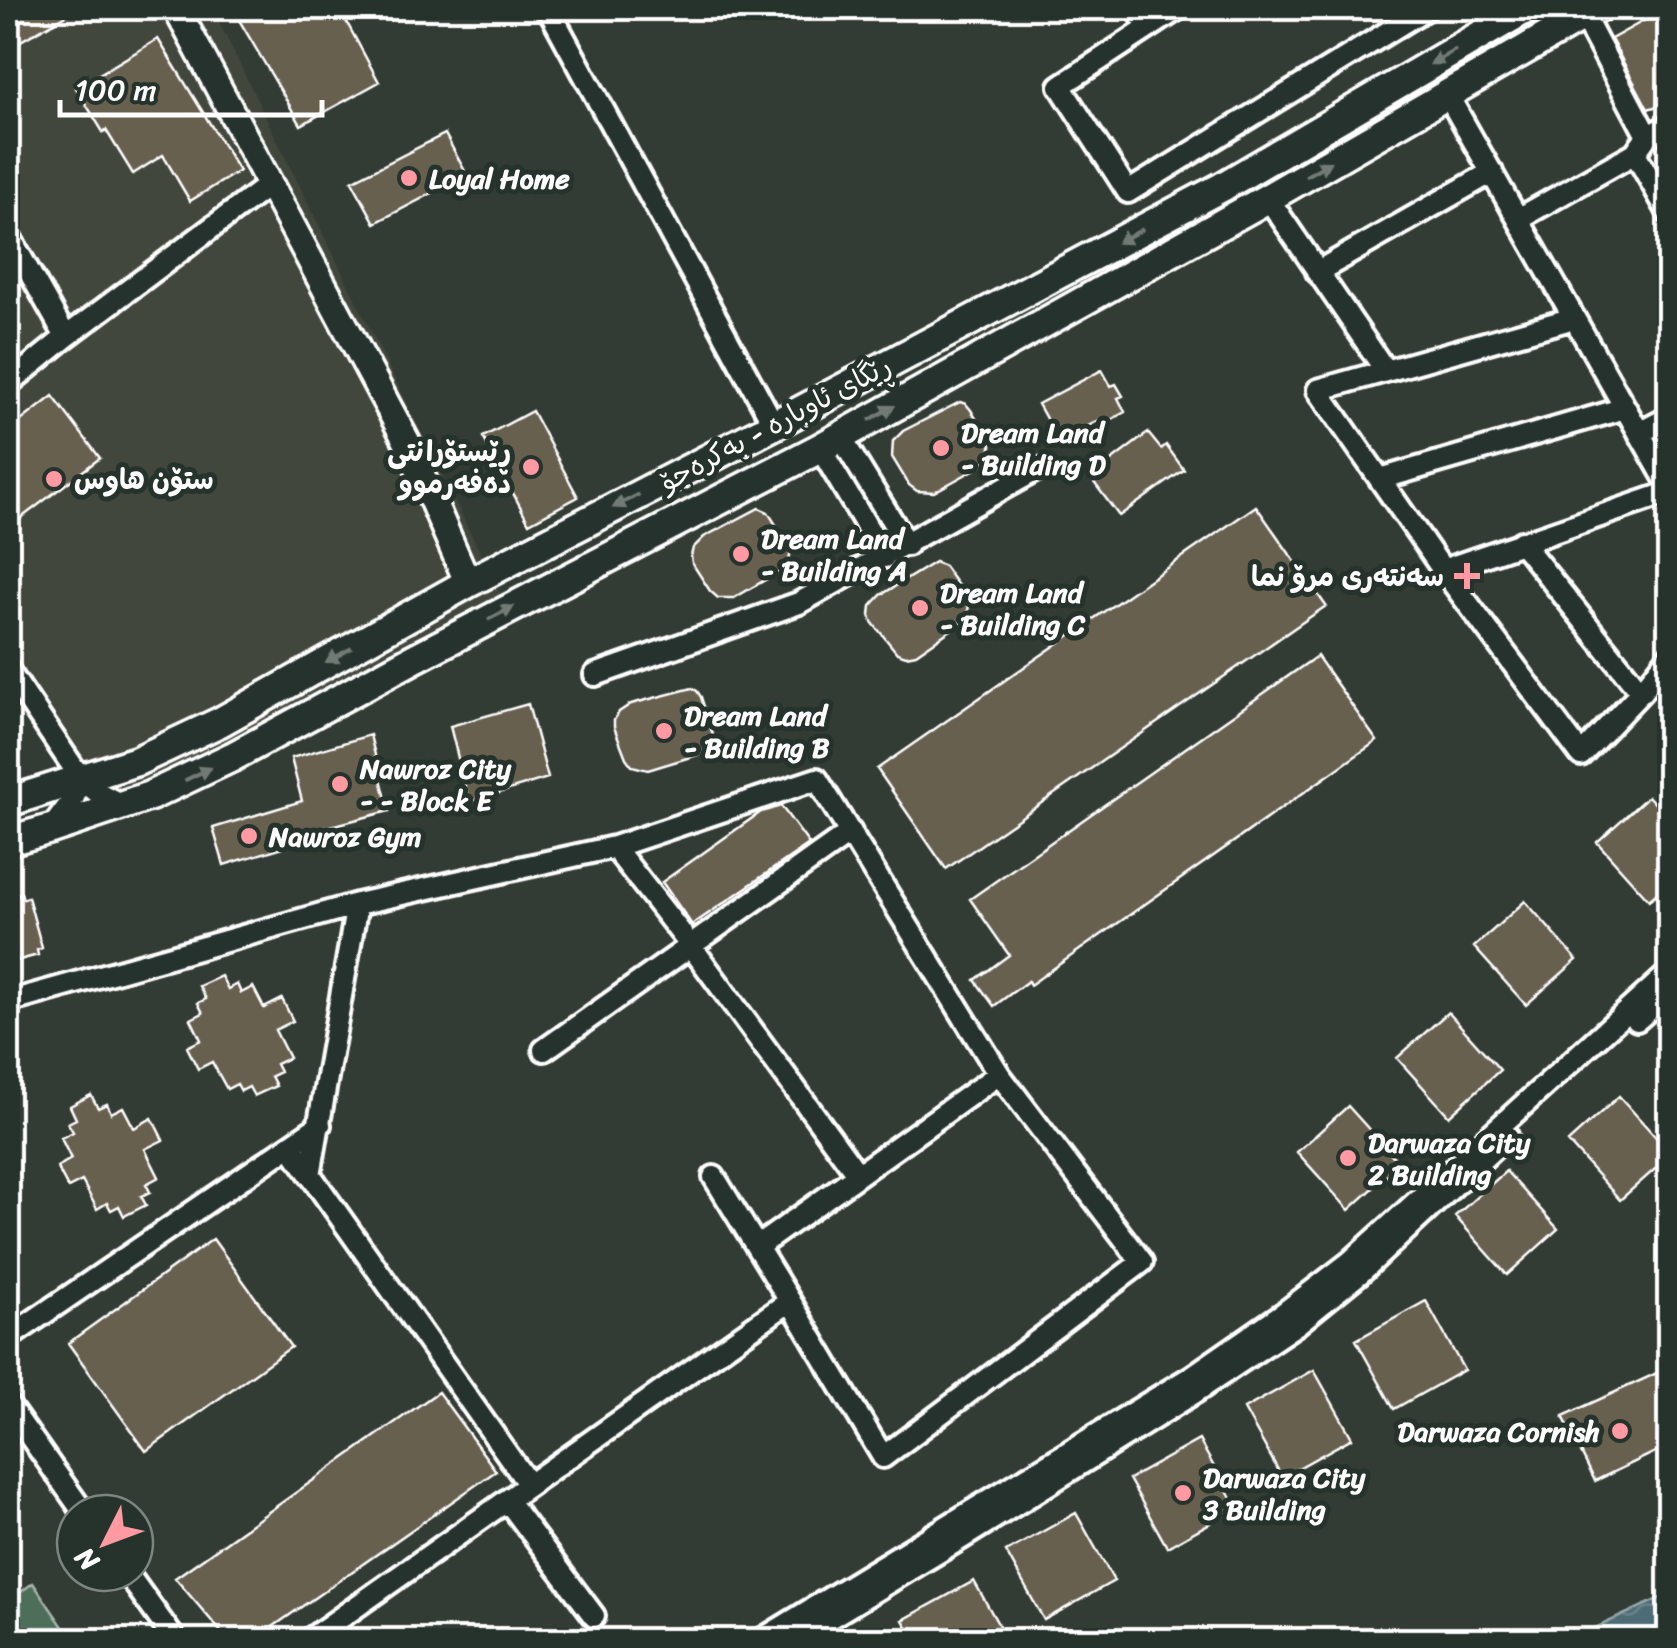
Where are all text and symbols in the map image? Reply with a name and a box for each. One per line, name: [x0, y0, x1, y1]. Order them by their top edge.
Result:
one-way arrow: [1428, 48, 1457, 65]
scale bar: [60, 55, 322, 117]
text: 100 m: [75, 63, 157, 117]
place label: Loyal Home: [429, 154, 570, 203]
one-way arrow: [1304, 161, 1332, 178]
marker: Loyal Home: [398, 167, 420, 189]
one-way arrow: [1116, 226, 1144, 244]
street label: ڕێگای ئاوبارە - بەکرەجۆ: [648, 341, 900, 506]
one-way arrow: [867, 404, 896, 421]
place label: Dream Land - Building D: [961, 408, 1107, 489]
place label: ڕێستۆرانتی دەفەرموو: [387, 427, 511, 508]
marker: Dream Land - Building D: [930, 437, 952, 459]
place label: ستۆن هاوس: [74, 455, 214, 504]
marker: ڕێستۆرانتی دەفەرموو: [520, 456, 542, 478]
marker: ستۆن هاوس: [43, 468, 65, 490]
one-way arrow: [611, 492, 640, 509]
place label: Dream Land - Building A: [761, 514, 907, 595]
marker: Dream Land - Building A: [730, 543, 752, 565]
place label: سەنتەرى مرۆ نما: [1251, 552, 1444, 601]
marker: سەنتەرى مرۆ نما: [1454, 563, 1480, 589]
place label: Dream Land - Building C: [940, 568, 1086, 649]
marker: Dream Land - Building C: [909, 597, 931, 619]
one-way arrow: [487, 605, 516, 622]
one-way arrow: [325, 646, 354, 663]
place label: Dream Land - Building B: [684, 691, 830, 772]
marker: Dream Land - Building B: [653, 720, 675, 742]
place label: Nawroz City - - Block E: [359, 744, 513, 825]
one-way arrow: [184, 766, 213, 783]
marker: Nawroz City - - Block E: [329, 773, 351, 795]
place label: Nawroz Gym: [268, 812, 422, 861]
marker: Nawroz Gym: [238, 825, 260, 847]
place label: Darwaza City 2 Building: [1367, 1118, 1532, 1199]
marker: Darwaza City 2 Building: [1337, 1147, 1359, 1169]
place label: Darwaza Cornish: [1398, 1407, 1600, 1456]
marker: Darwaza Cornish: [1609, 1420, 1631, 1442]
place label: Darwaza City 3 Building: [1202, 1453, 1367, 1534]
marker: Darwaza City 3 Building: [1172, 1482, 1194, 1504]
north arrow: [55, 1493, 155, 1593]
text: N: [62, 1535, 112, 1584]

